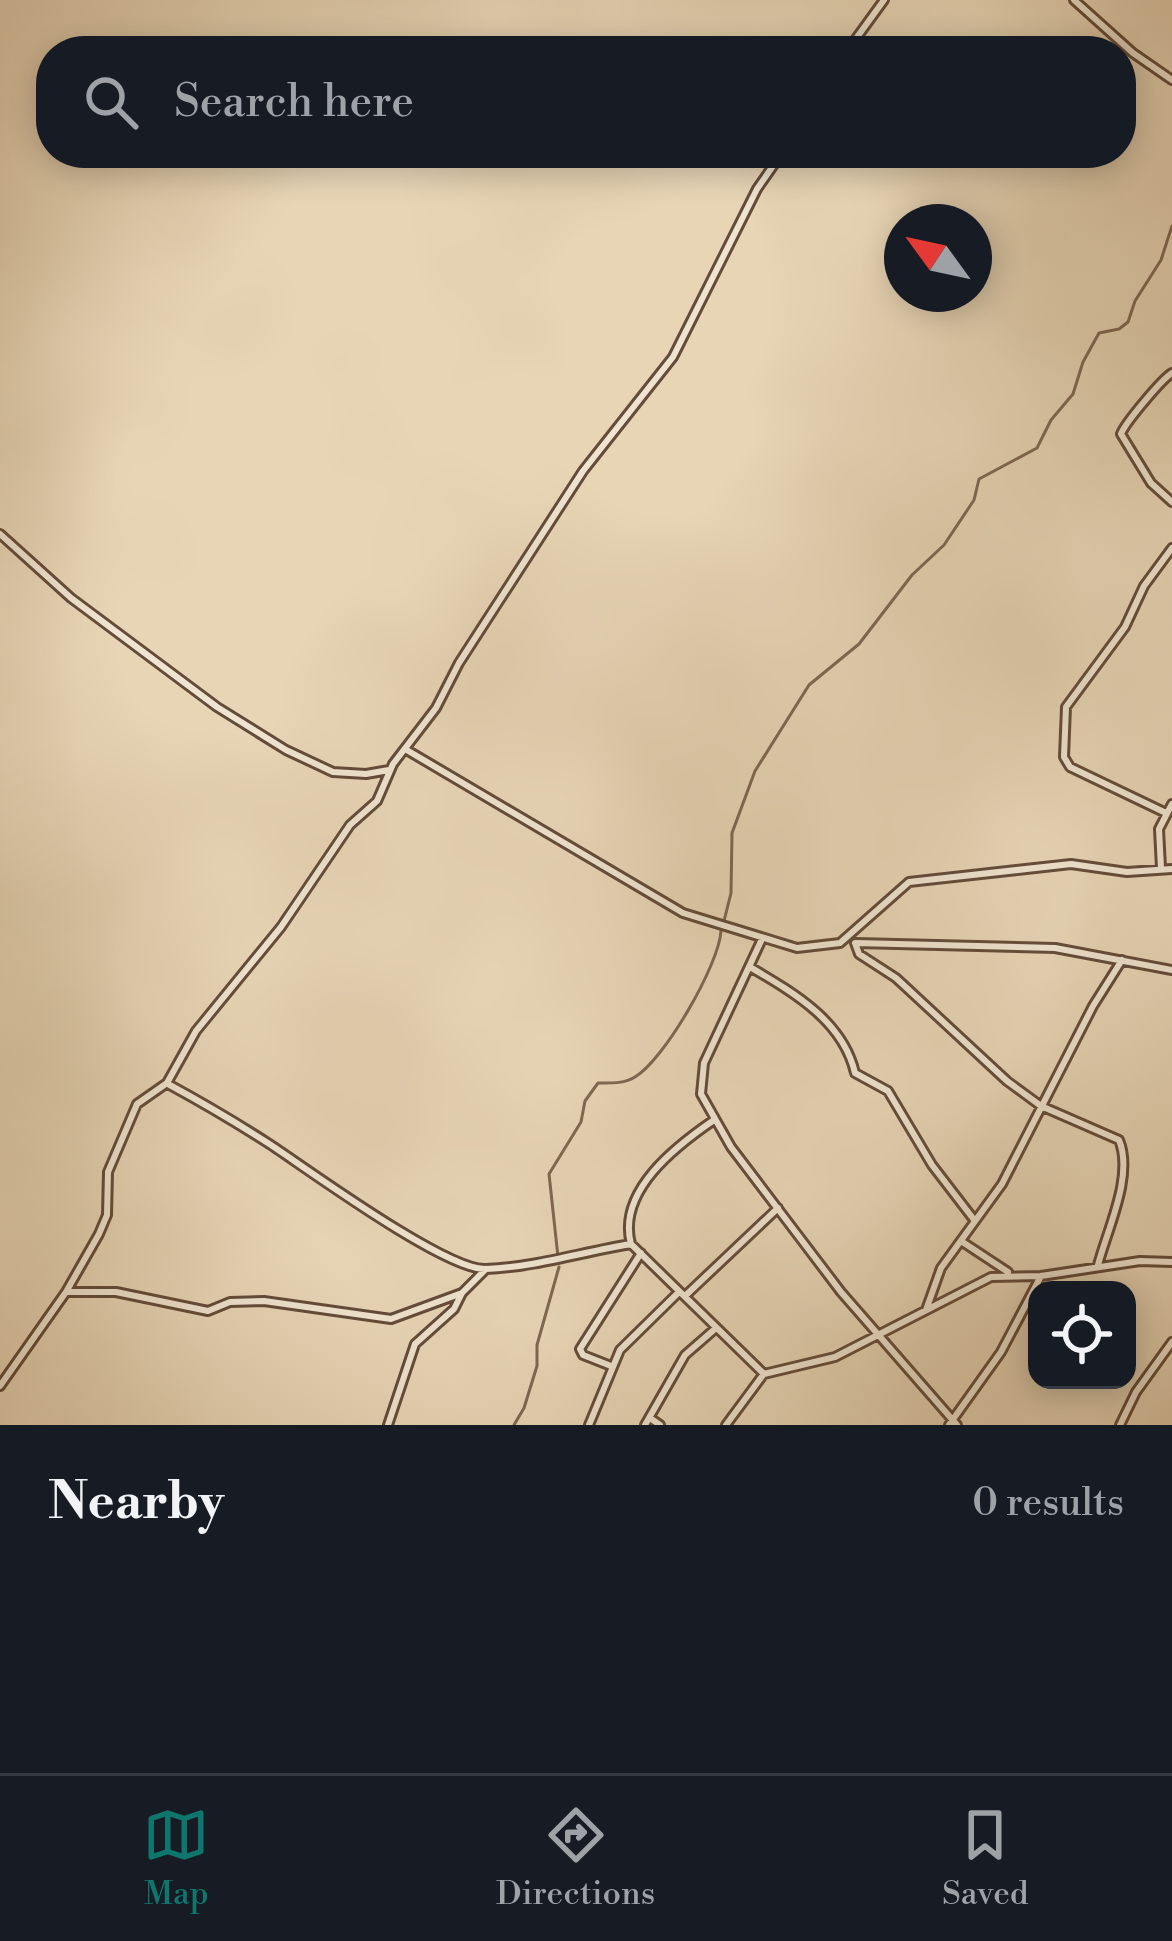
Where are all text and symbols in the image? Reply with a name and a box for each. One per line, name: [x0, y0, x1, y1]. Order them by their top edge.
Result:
search box: [36, 36, 1136, 168]
icon: search: [78, 69, 144, 135]
text: Search here: [174, 74, 414, 131]
north arrow: [884, 204, 992, 312]
map controls: [1028, 1281, 1136, 1389]
button: locate: [1028, 1281, 1136, 1389]
text: Nearby: [48, 1471, 224, 1535]
text: 0 results: [972, 1479, 1124, 1528]
tab: Map: [143, 1802, 209, 1915]
tab: Directions: [496, 1802, 655, 1915]
tab: Saved: [942, 1802, 1029, 1915]

